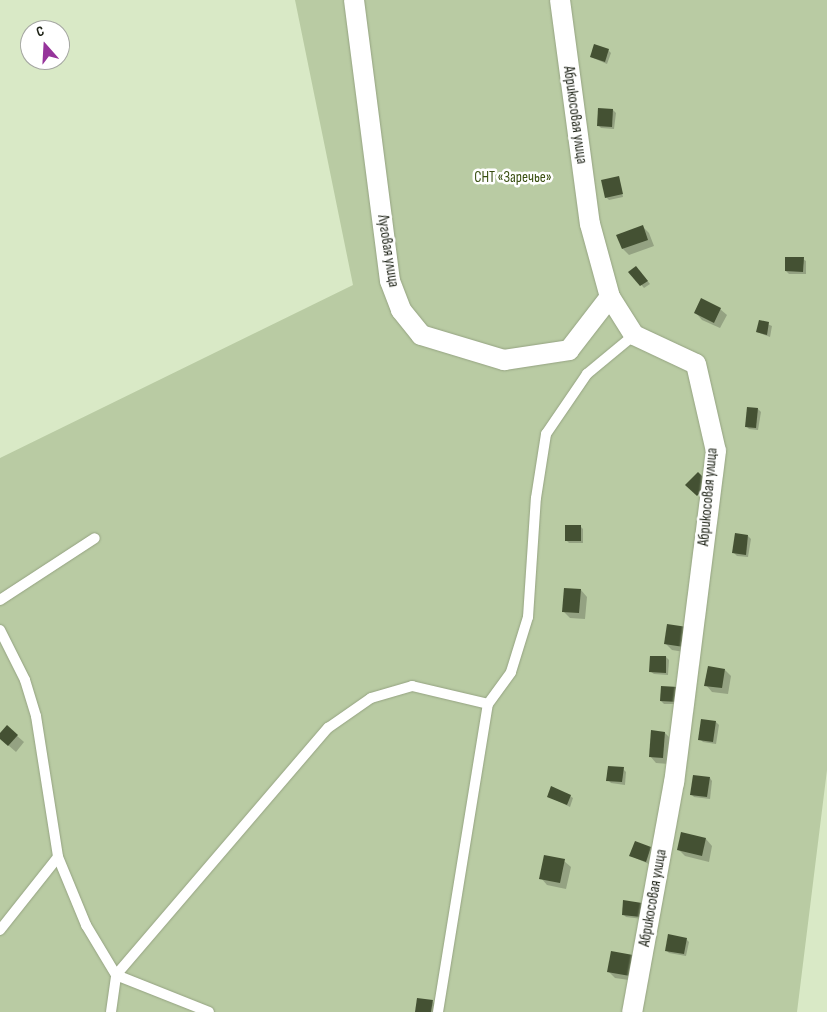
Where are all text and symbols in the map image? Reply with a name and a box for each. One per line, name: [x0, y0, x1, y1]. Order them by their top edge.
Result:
north arrow: [20, 20, 70, 70]
text: С: [34, 22, 46, 40]
street label: Абрикосовая улица: [559, 65, 591, 165]
park label: СНТ «Заречье»: [474, 169, 552, 187]
street label: Луговая улица: [373, 214, 403, 288]
street label: Абрикосовая улица: [695, 447, 721, 547]
street label: Абрикосовая улица: [636, 848, 670, 948]

